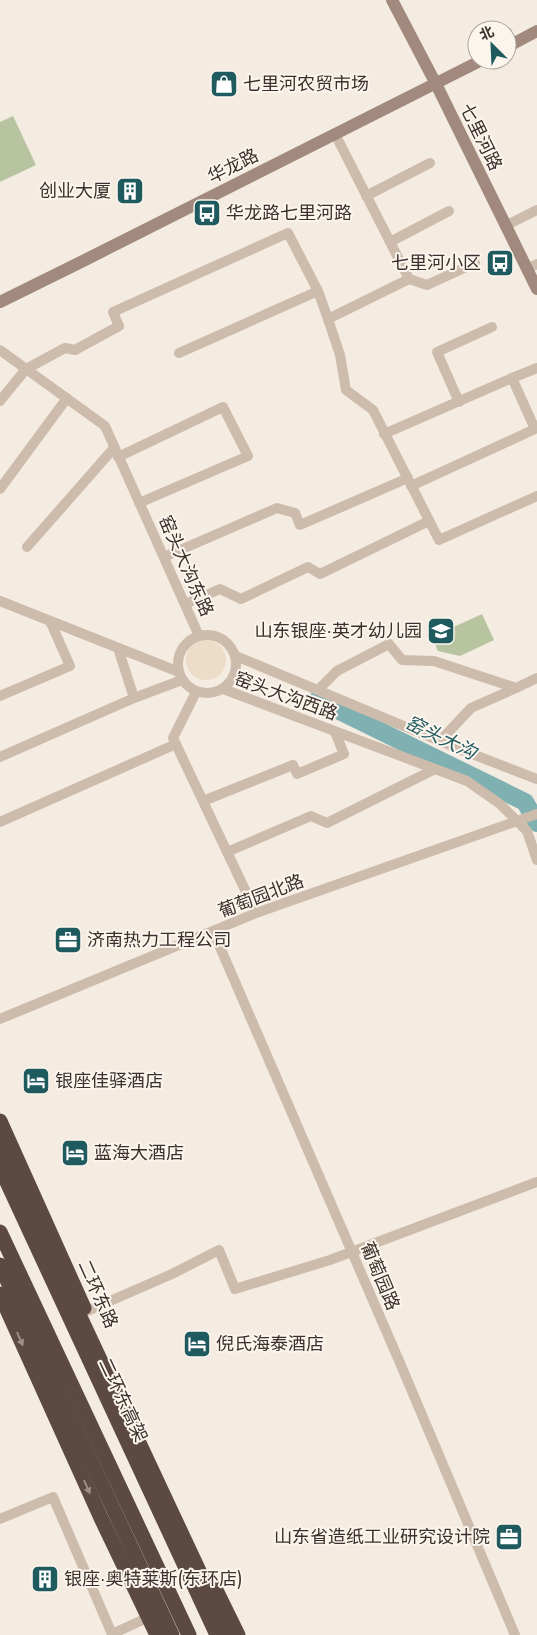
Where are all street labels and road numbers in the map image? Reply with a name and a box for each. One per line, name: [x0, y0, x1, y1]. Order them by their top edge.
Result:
street label: 七里河路: [454, 99, 508, 175]
street label: 华龙路: [203, 142, 263, 190]
street label: 窑头大沟东路: [152, 511, 220, 621]
street label: 窑头大沟西路: [231, 665, 341, 727]
street label: 葡萄园北路: [214, 868, 308, 924]
street label: 葡萄园路: [354, 1238, 406, 1314]
street label: 二环东路: [71, 1256, 125, 1332]
street label: 二环东高架: [92, 1354, 154, 1446]

